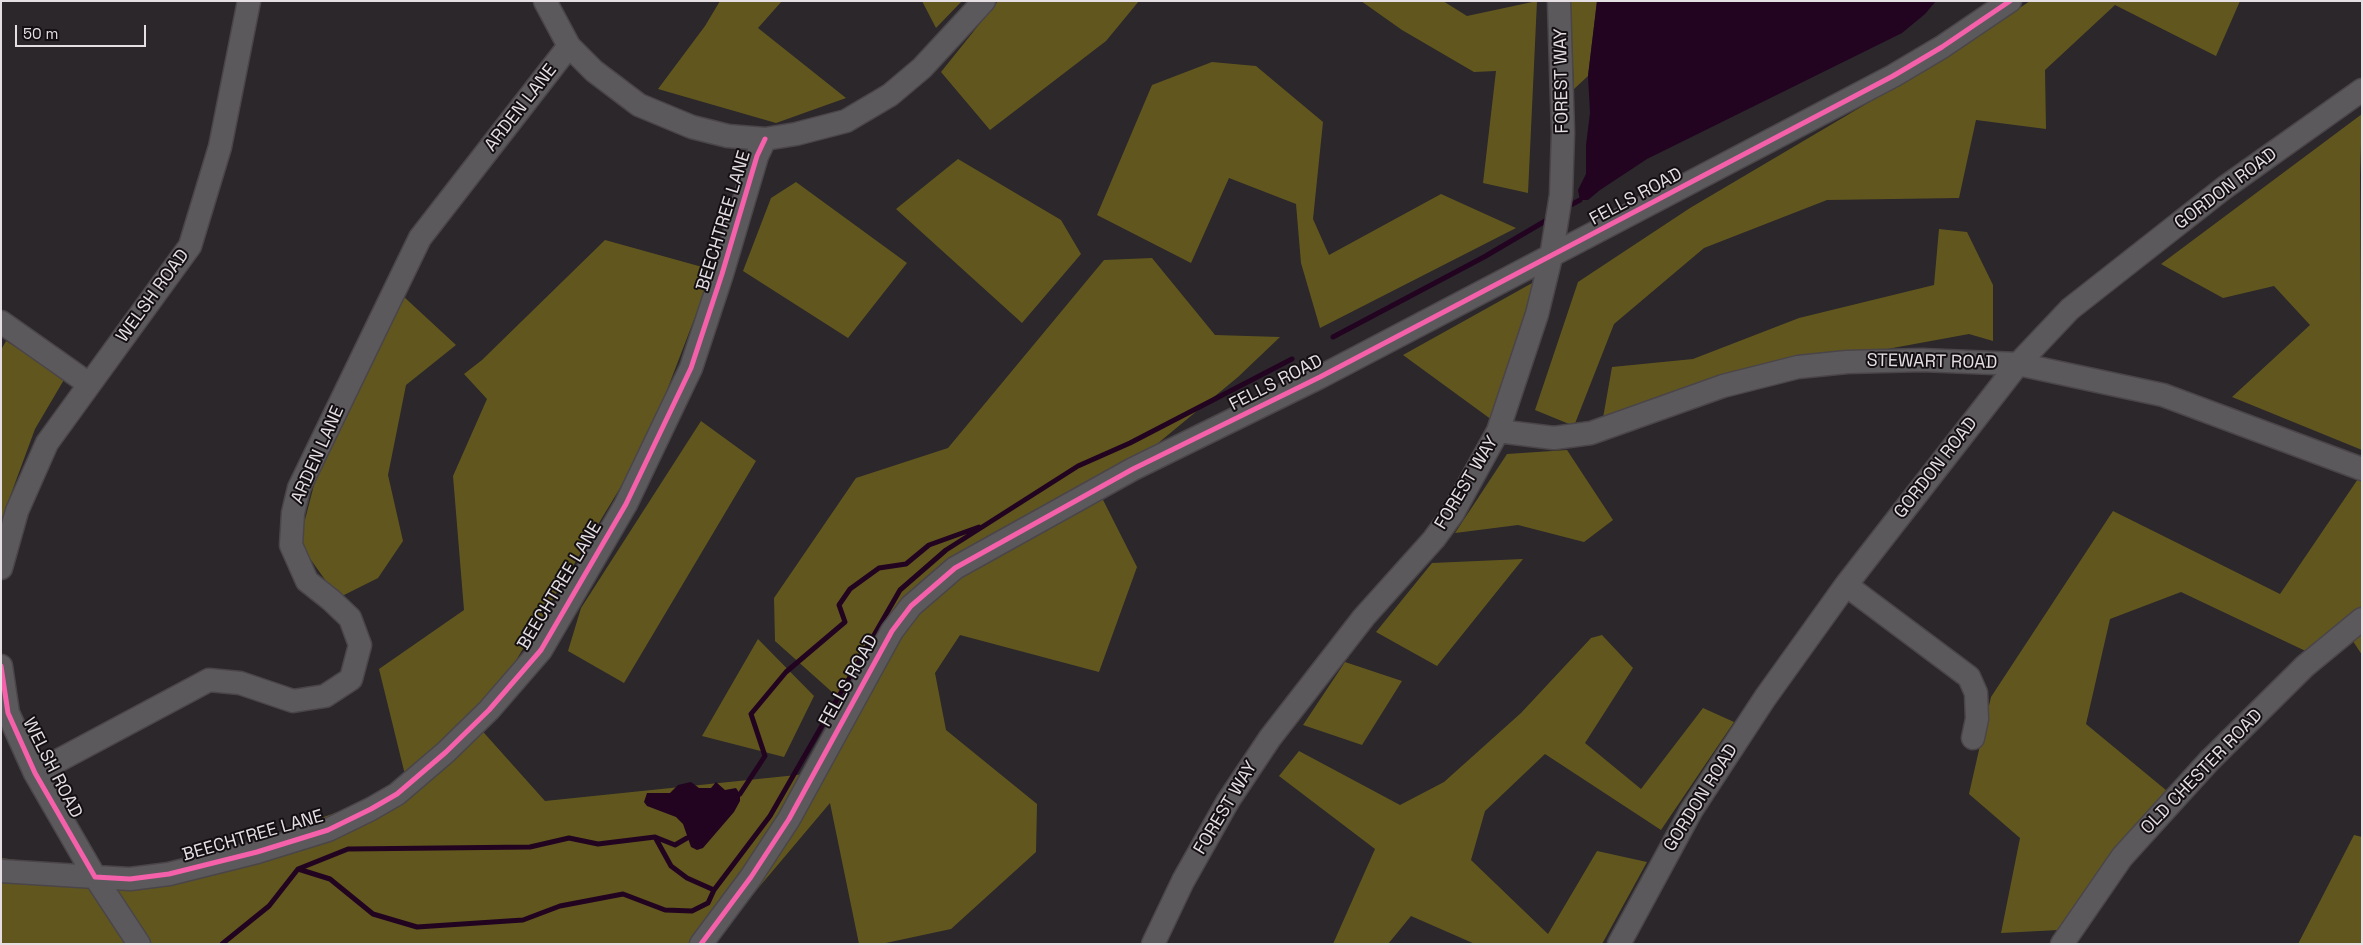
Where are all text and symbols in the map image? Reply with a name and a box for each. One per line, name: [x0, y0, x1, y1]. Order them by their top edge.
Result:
scale bar: [18, 15, 149, 47]
text: 50 m: [23, 24, 58, 43]
street label: FOREST WAY: [1550, 28, 1574, 134]
street label: ARDEN LANE: [480, 60, 562, 156]
street label: GORDON ROAD: [2171, 144, 2281, 234]
street label: BEECHTREE LANE: [692, 148, 756, 294]
street label: FELLS ROAD: [1586, 164, 1686, 230]
street label: WELSH ROAD: [112, 245, 194, 347]
street label: FELLS ROAD: [1226, 350, 1326, 416]
street label: STEWART ROAD: [1866, 350, 1998, 374]
street label: ARDEN LANE: [287, 403, 349, 507]
street label: GORDON ROAD: [1890, 413, 1982, 523]
street label: FOREST WAY: [1431, 432, 1503, 534]
street label: BEECHTREE LANE: [513, 518, 607, 654]
street label: FELLS ROAD: [815, 631, 883, 731]
street label: OLD CHESTER ROAD: [2137, 705, 2267, 839]
street label: WELSH ROAD: [17, 714, 87, 822]
street label: GORDON ROAD: [1659, 740, 1743, 856]
street label: FOREST WAY: [1190, 757, 1262, 859]
street label: BEECHTREE LANE: [180, 806, 326, 866]

